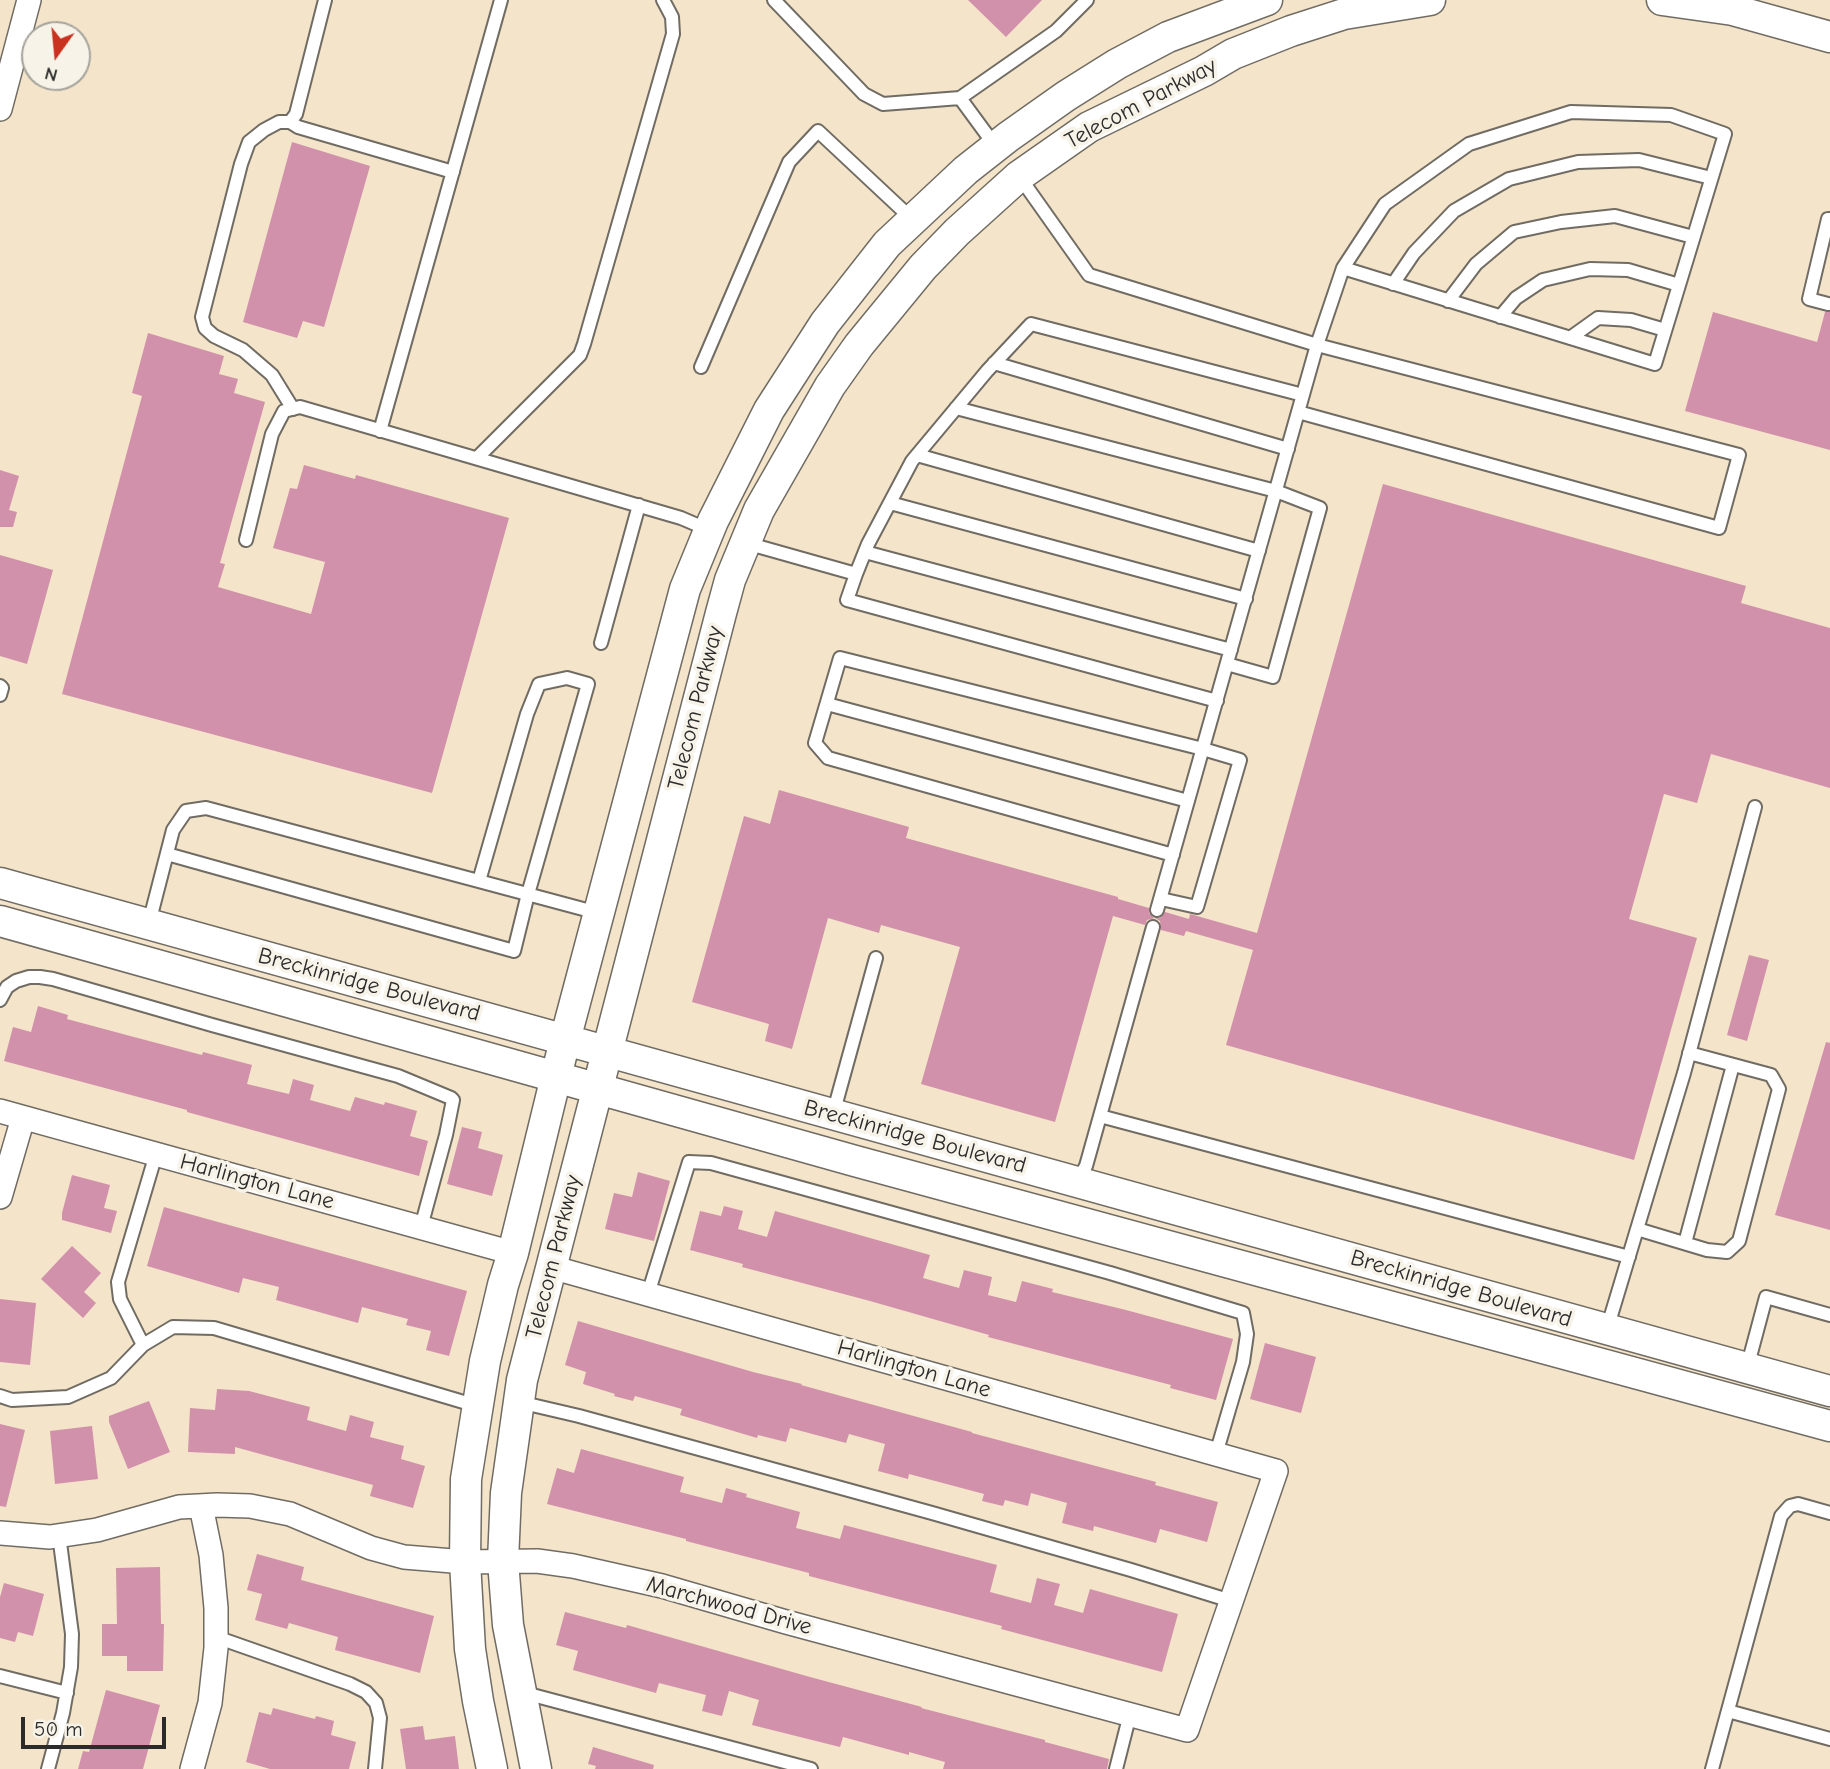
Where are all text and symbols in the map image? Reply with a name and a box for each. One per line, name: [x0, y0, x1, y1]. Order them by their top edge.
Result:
north arrow: [21, 21, 91, 91]
street label: Telecom Parkway: [1060, 52, 1222, 156]
text: N: [42, 62, 60, 87]
street label: Telecom Parkway: [662, 623, 730, 793]
street label: Breckinridge Boulevard: [255, 942, 483, 1028]
street label: Breckinridge Boulevard: [801, 1094, 1029, 1180]
street label: Harlington Lane: [177, 1148, 337, 1216]
street label: Telecom Parkway: [520, 1172, 588, 1342]
street label: Breckinridge Boulevard: [1347, 1244, 1575, 1334]
street label: Harlington Lane: [834, 1334, 994, 1404]
street label: Marchwood Drive: [643, 1571, 815, 1641]
scale bar: [24, 1702, 170, 1746]
text: 50 m: [34, 1717, 83, 1741]

